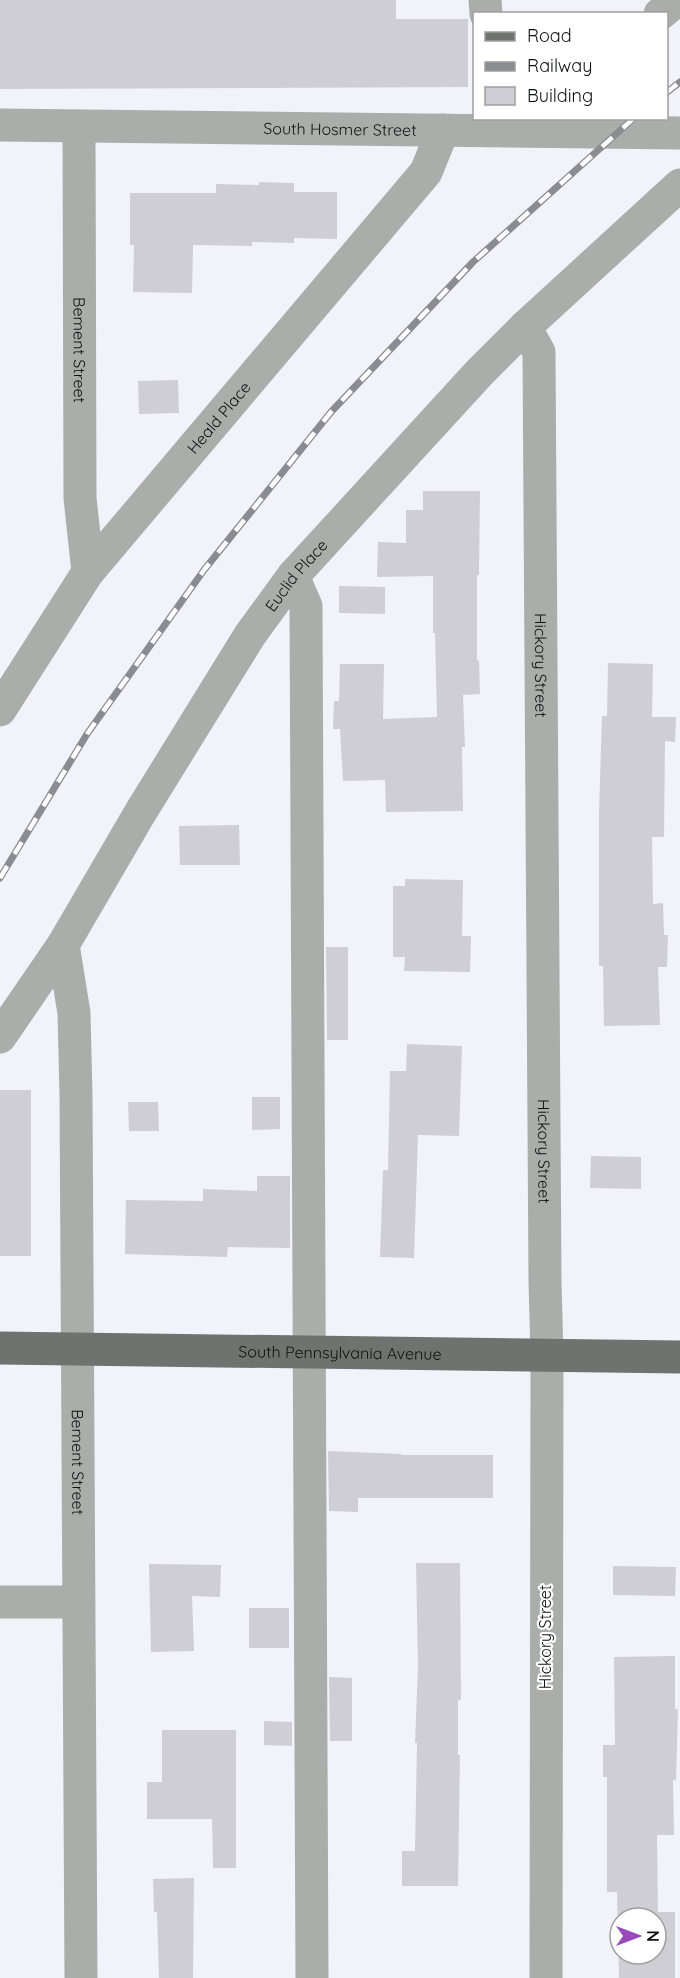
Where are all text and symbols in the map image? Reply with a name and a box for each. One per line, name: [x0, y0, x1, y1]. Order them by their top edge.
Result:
legend: [473, 12, 668, 120]
text: Road: [527, 24, 572, 47]
text: Railway: [527, 54, 593, 77]
text: Building: [527, 84, 593, 107]
street label: South Hosmer Street: [263, 118, 417, 140]
street label: Bement Street: [69, 297, 90, 403]
street label: Heald Place: [182, 377, 255, 458]
street label: Euclid Place: [260, 535, 332, 615]
street label: Hickory Street: [531, 613, 551, 718]
street label: Hickory Street: [534, 1099, 555, 1204]
street label: South Pennsylvania Avenue: [238, 1341, 442, 1364]
street label: Bement Street: [68, 1409, 88, 1515]
street label: Hickory Street: [535, 1585, 555, 1689]
north arrow: [608, 1906, 668, 1966]
text: N: [643, 1930, 663, 1942]

